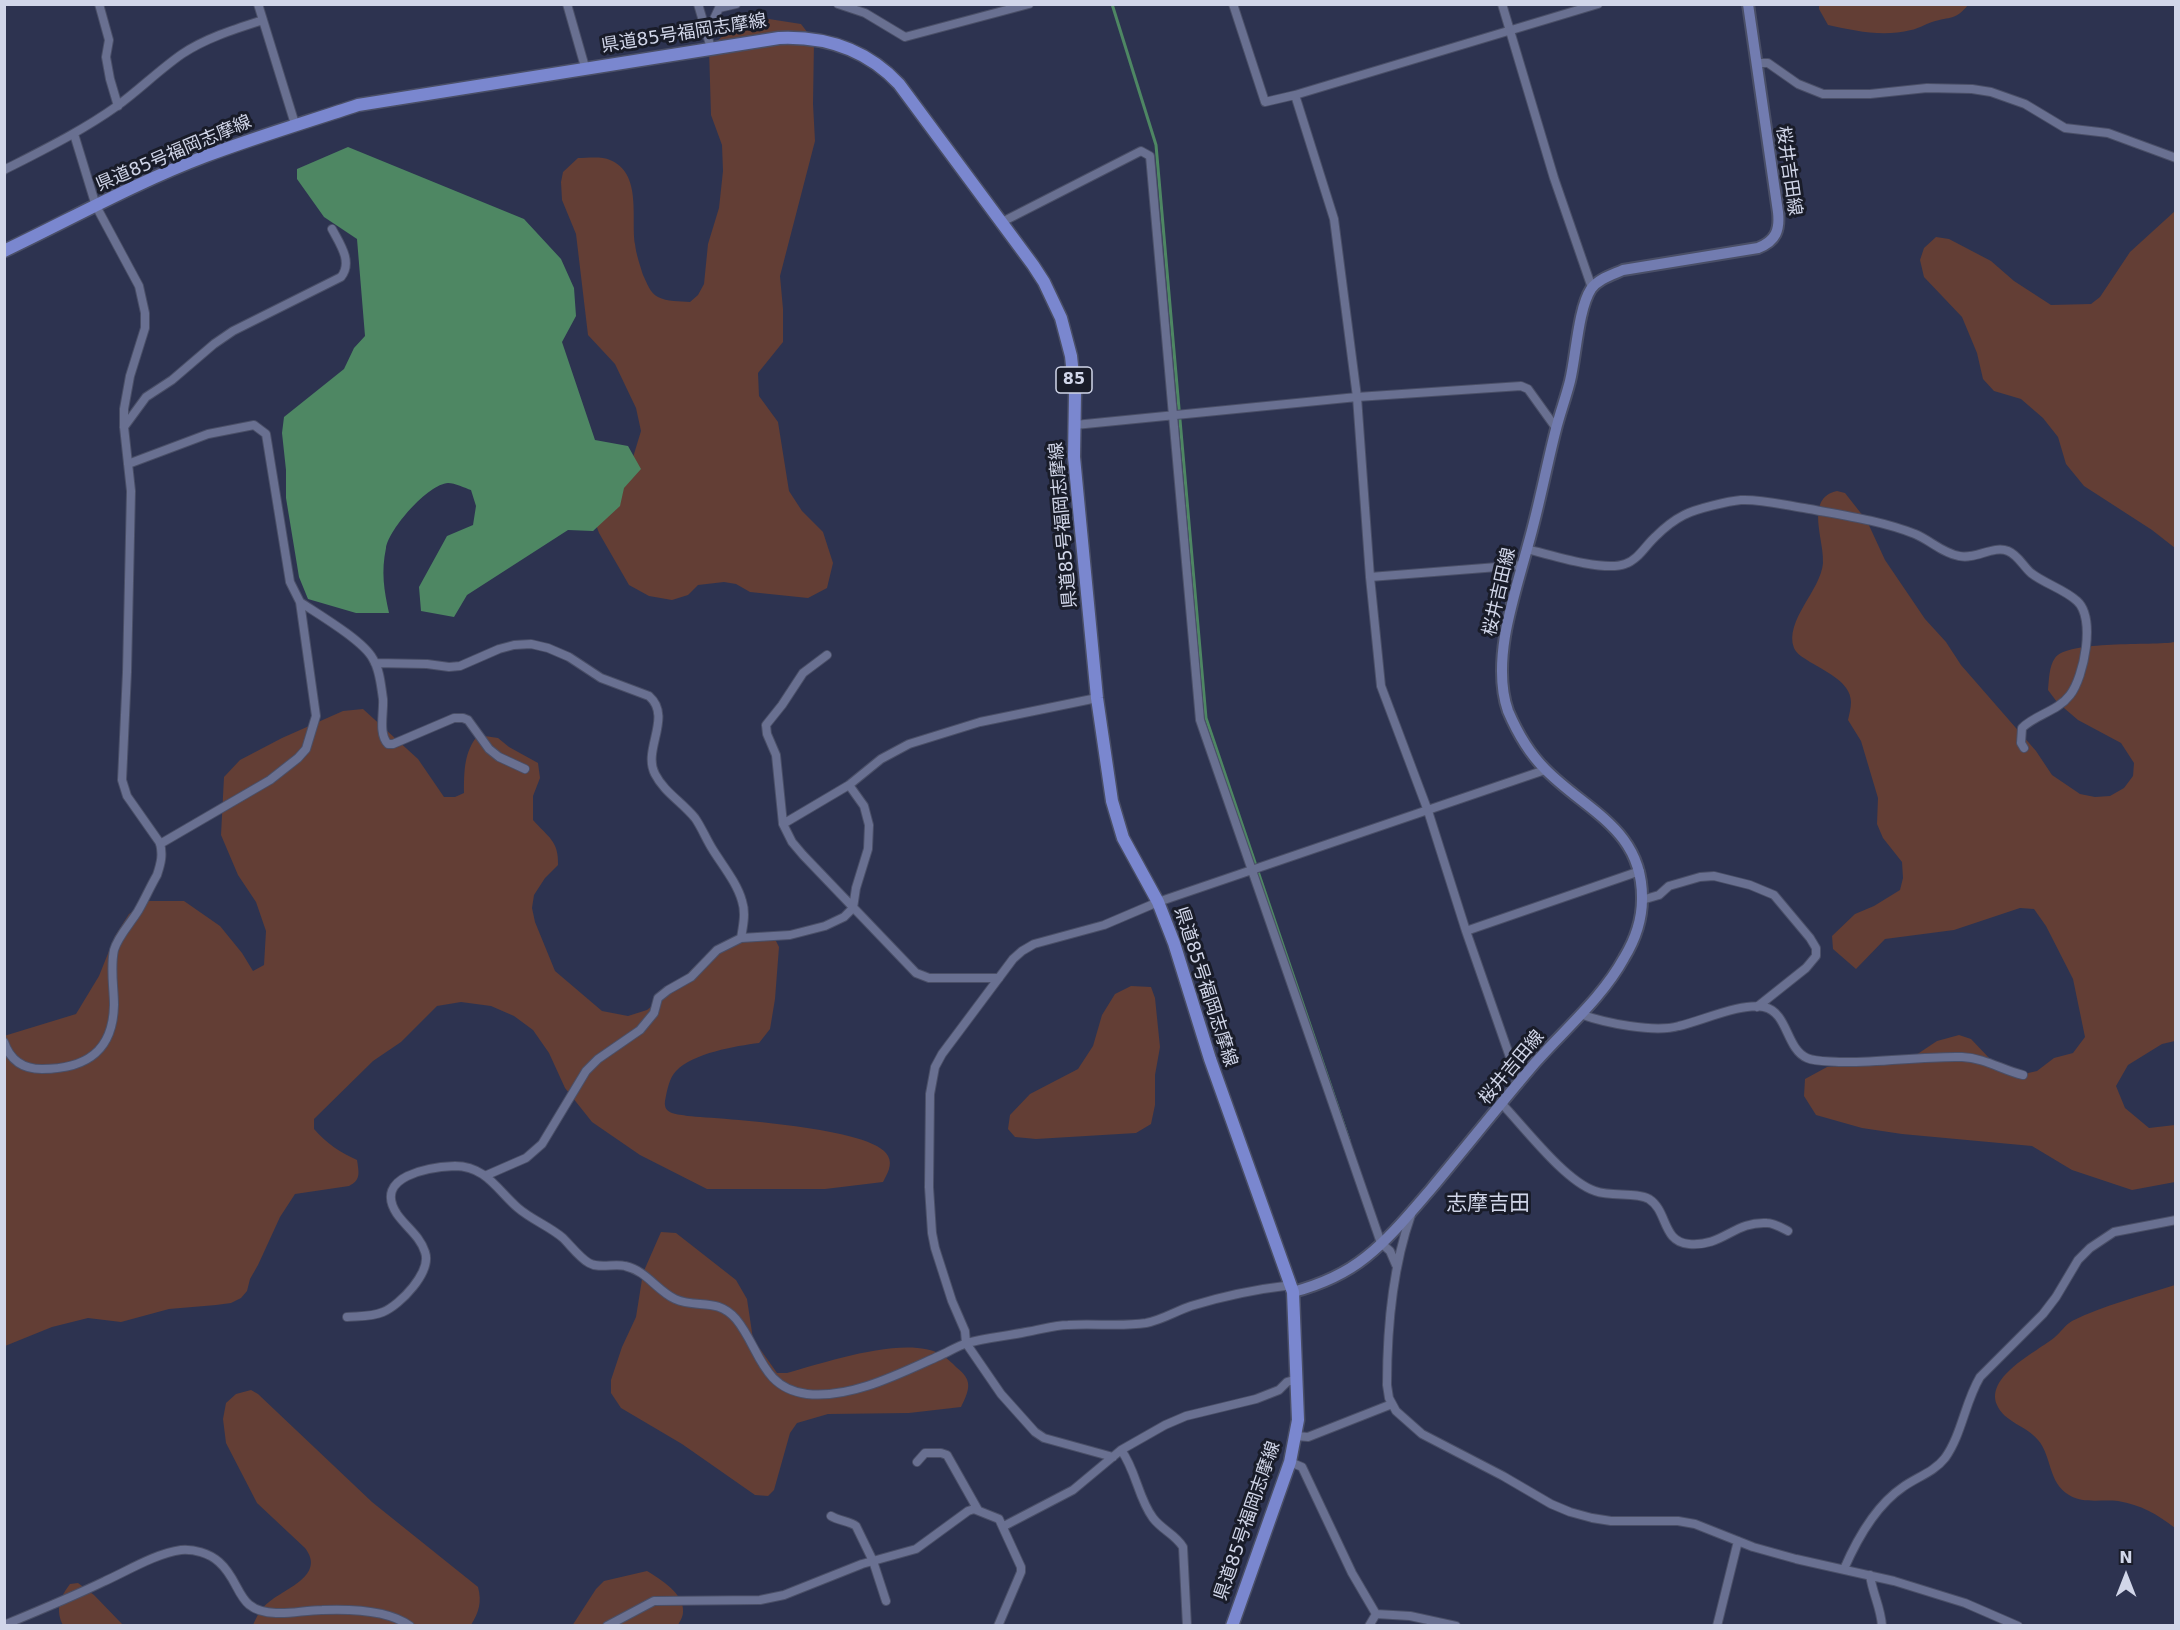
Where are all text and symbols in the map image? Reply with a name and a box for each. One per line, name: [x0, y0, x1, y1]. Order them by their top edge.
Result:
street label: 県道85号福岡志摩線: [600, 10, 768, 58]
street label: 県道85号福岡志摩線: [93, 111, 255, 197]
street label: 桜井吉田線: [1771, 125, 1805, 217]
road number: 85: [1056, 367, 1092, 393]
street label: 県道85号福岡志摩線: [1046, 441, 1082, 609]
street label: 桜井吉田線: [1479, 546, 1521, 638]
street label: 県道85号福岡志摩線: [1169, 904, 1241, 1070]
street label: 桜井吉田線: [1475, 1027, 1549, 1109]
district label: 志摩吉田: [1446, 1192, 1530, 1218]
street label: 県道85号福岡志摩線: [1211, 1439, 1285, 1603]
north arrow: [2096, 1546, 2156, 1606]
text: N: [2119, 1548, 2133, 1567]

